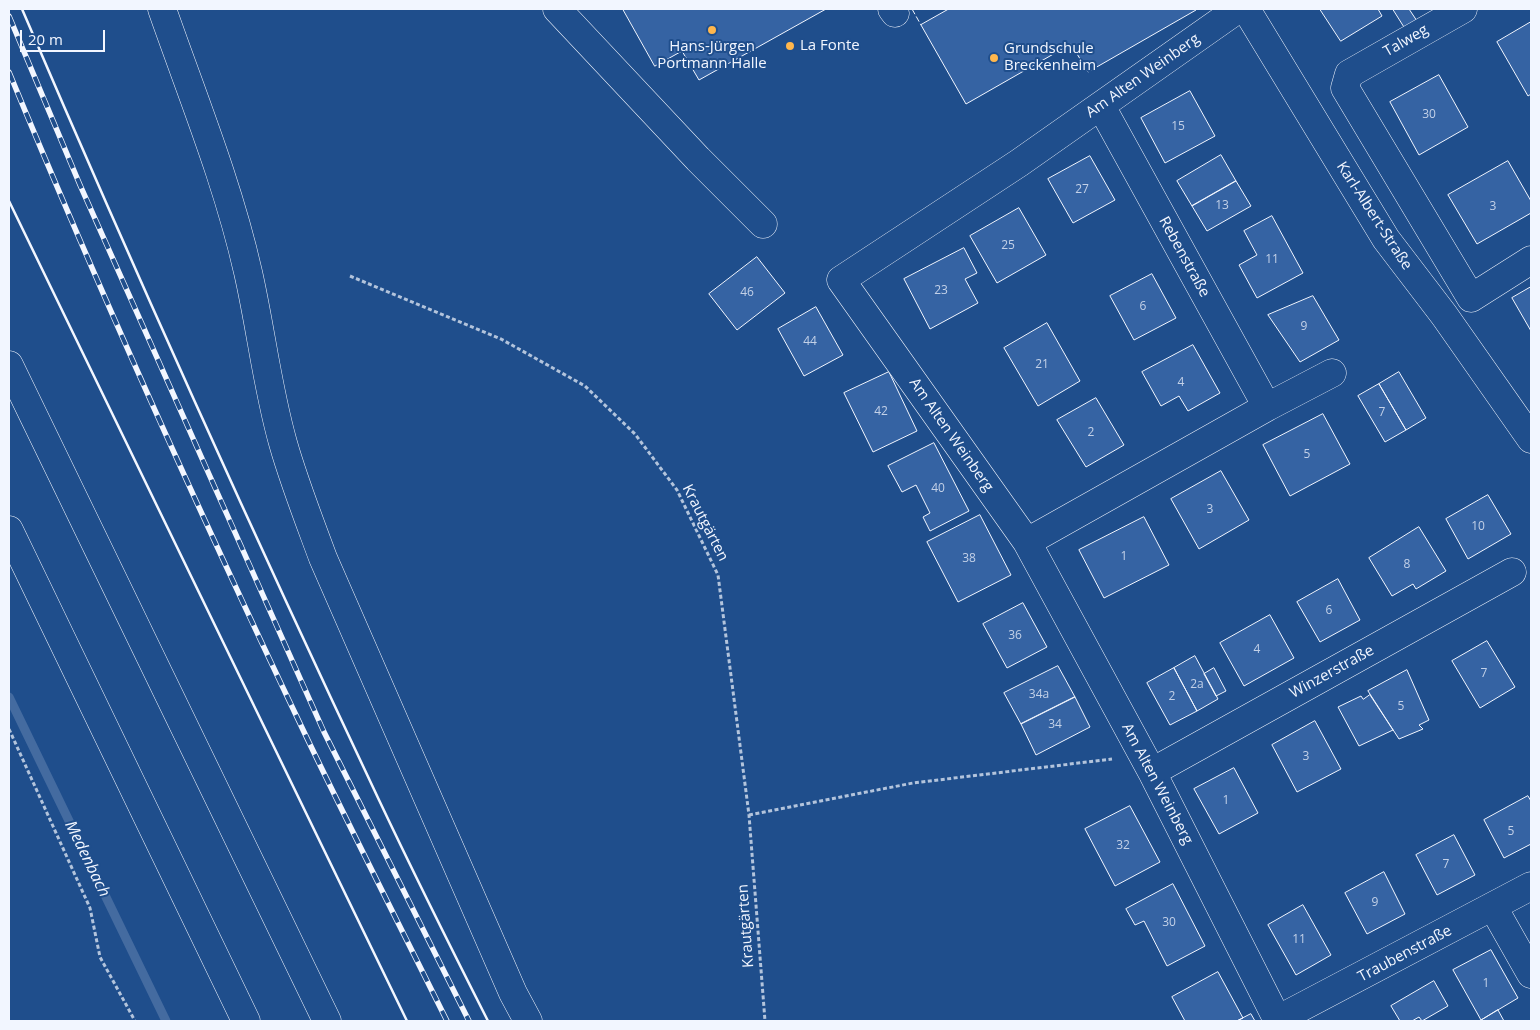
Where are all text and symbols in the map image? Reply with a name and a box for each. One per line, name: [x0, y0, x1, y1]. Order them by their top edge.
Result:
scale bar: [22, 20, 108, 52]
street label: Talweg: [1380, 21, 1432, 61]
marker: Hans-Jürgen Portmann Halle: [706, 24, 718, 36]
text: 20 m: [28, 29, 63, 49]
street label: Am Alten Weinberg: [1083, 30, 1203, 122]
place label: La Fonte: [800, 37, 860, 55]
place label: Hans-Jürgen Portmann Halle: [657, 38, 767, 73]
marker: La Fonte: [784, 40, 796, 52]
place label: Grundschule Breckenheim: [1004, 40, 1096, 75]
marker: Grundschule Breckenheim: [988, 52, 1000, 64]
house number: 30: [1422, 108, 1436, 122]
house number: 15: [1171, 120, 1185, 134]
street label: Karl-Albert-Straße: [1332, 159, 1416, 273]
house number: 27: [1075, 183, 1089, 197]
house number: 13: [1215, 199, 1229, 213]
house number: 3: [1490, 200, 1496, 214]
street label: Rebenstraße: [1155, 214, 1213, 300]
house number: 25: [1001, 239, 1015, 253]
house number: 11: [1265, 253, 1279, 267]
house number: 23: [934, 284, 948, 298]
house number: 46: [740, 286, 754, 300]
house number: 6: [1140, 300, 1146, 314]
house number: 9: [1301, 320, 1307, 334]
house number: 44: [803, 335, 817, 349]
house number: 21: [1035, 358, 1049, 372]
street label: Am Alten Weinberg: [905, 375, 997, 495]
house number: 4: [1178, 376, 1184, 390]
house number: 42: [874, 405, 888, 419]
house number: 7: [1379, 406, 1385, 420]
house number: 2: [1088, 426, 1094, 440]
house number: 5: [1304, 448, 1310, 462]
street label: Krautgärten: [678, 482, 732, 564]
house number: 40: [931, 482, 945, 496]
house number: 3: [1207, 503, 1213, 517]
house number: 10: [1471, 520, 1485, 534]
house number: 1: [1121, 550, 1127, 564]
house number: 38: [962, 552, 976, 566]
house number: 8: [1404, 558, 1410, 572]
house number: 6: [1326, 604, 1332, 618]
house number: 36: [1008, 629, 1022, 643]
street label: Winzerstraße: [1287, 642, 1377, 702]
house number: 4: [1254, 643, 1260, 657]
house number: 7: [1481, 667, 1487, 681]
house number: 2a: [1190, 678, 1204, 692]
house number: 34a: [1029, 688, 1049, 702]
house number: 2: [1169, 690, 1175, 704]
house number: 5: [1398, 700, 1404, 714]
house number: 34: [1048, 718, 1062, 732]
street label: Am Alten Weinberg: [1117, 720, 1197, 848]
house number: 3: [1303, 750, 1309, 764]
house number: 1: [1223, 794, 1229, 808]
water label: Medenbach: [60, 818, 114, 900]
house number: 5: [1508, 825, 1514, 839]
house number: 32: [1116, 839, 1130, 853]
house number: 7: [1443, 858, 1449, 872]
street label: Krautgärten: [734, 884, 758, 968]
house number: 9: [1372, 896, 1378, 910]
house number: 30: [1162, 916, 1176, 930]
street label: Traubenstraße: [1355, 922, 1455, 986]
house number: 11: [1292, 933, 1306, 947]
house number: 1: [1483, 977, 1489, 991]

